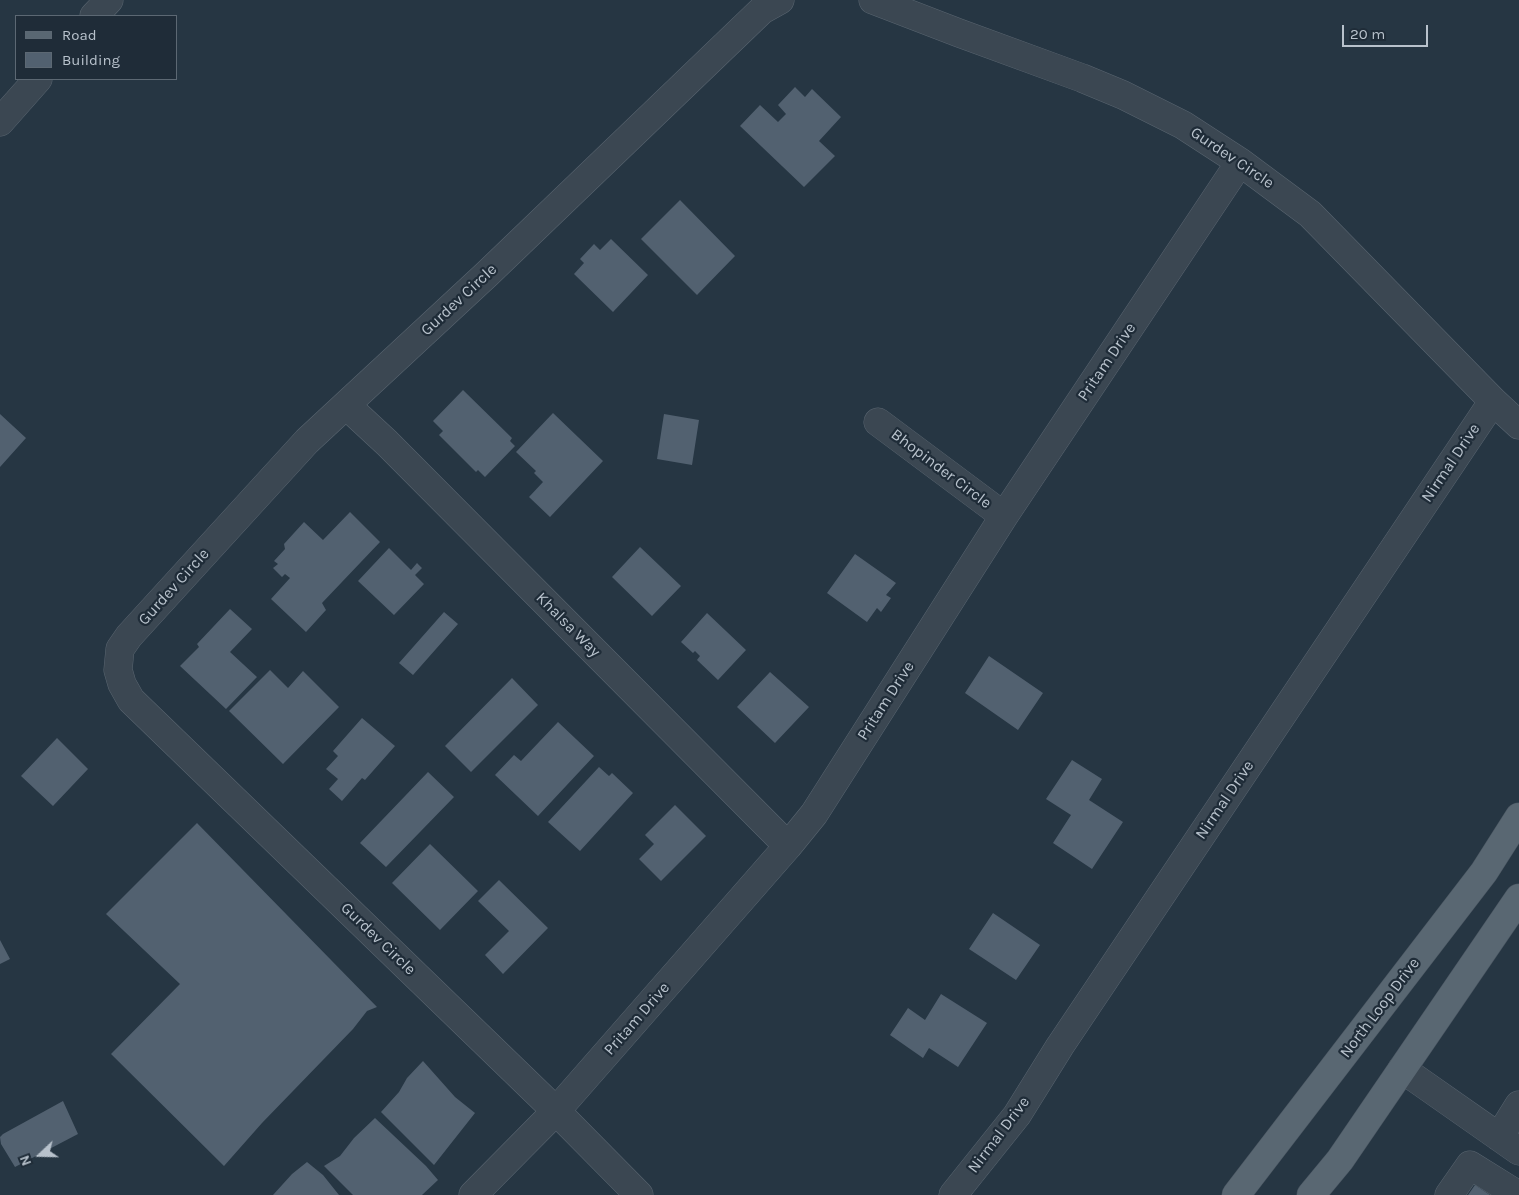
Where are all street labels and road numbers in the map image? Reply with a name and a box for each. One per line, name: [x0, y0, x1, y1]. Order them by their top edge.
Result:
street label: Gurdev Circle: [1187, 123, 1277, 193]
street label: Gurdev Circle: [417, 260, 501, 340]
street label: Pritam Drive: [1074, 319, 1140, 405]
street label: Nirmal Drive: [1418, 420, 1484, 506]
street label: Bhopinder Circle: [887, 425, 995, 513]
street label: Gurdev Circle: [135, 545, 213, 629]
street label: Khalsa Way: [532, 589, 604, 661]
street label: Pritam Drive: [853, 658, 919, 744]
street label: Nirmal Drive: [1192, 757, 1258, 843]
street label: Gurdev Circle: [337, 899, 419, 979]
street label: North Loop Drive: [1336, 954, 1424, 1062]
street label: Pritam Drive: [600, 979, 674, 1059]
street label: Nirmal Drive: [964, 1093, 1034, 1177]

